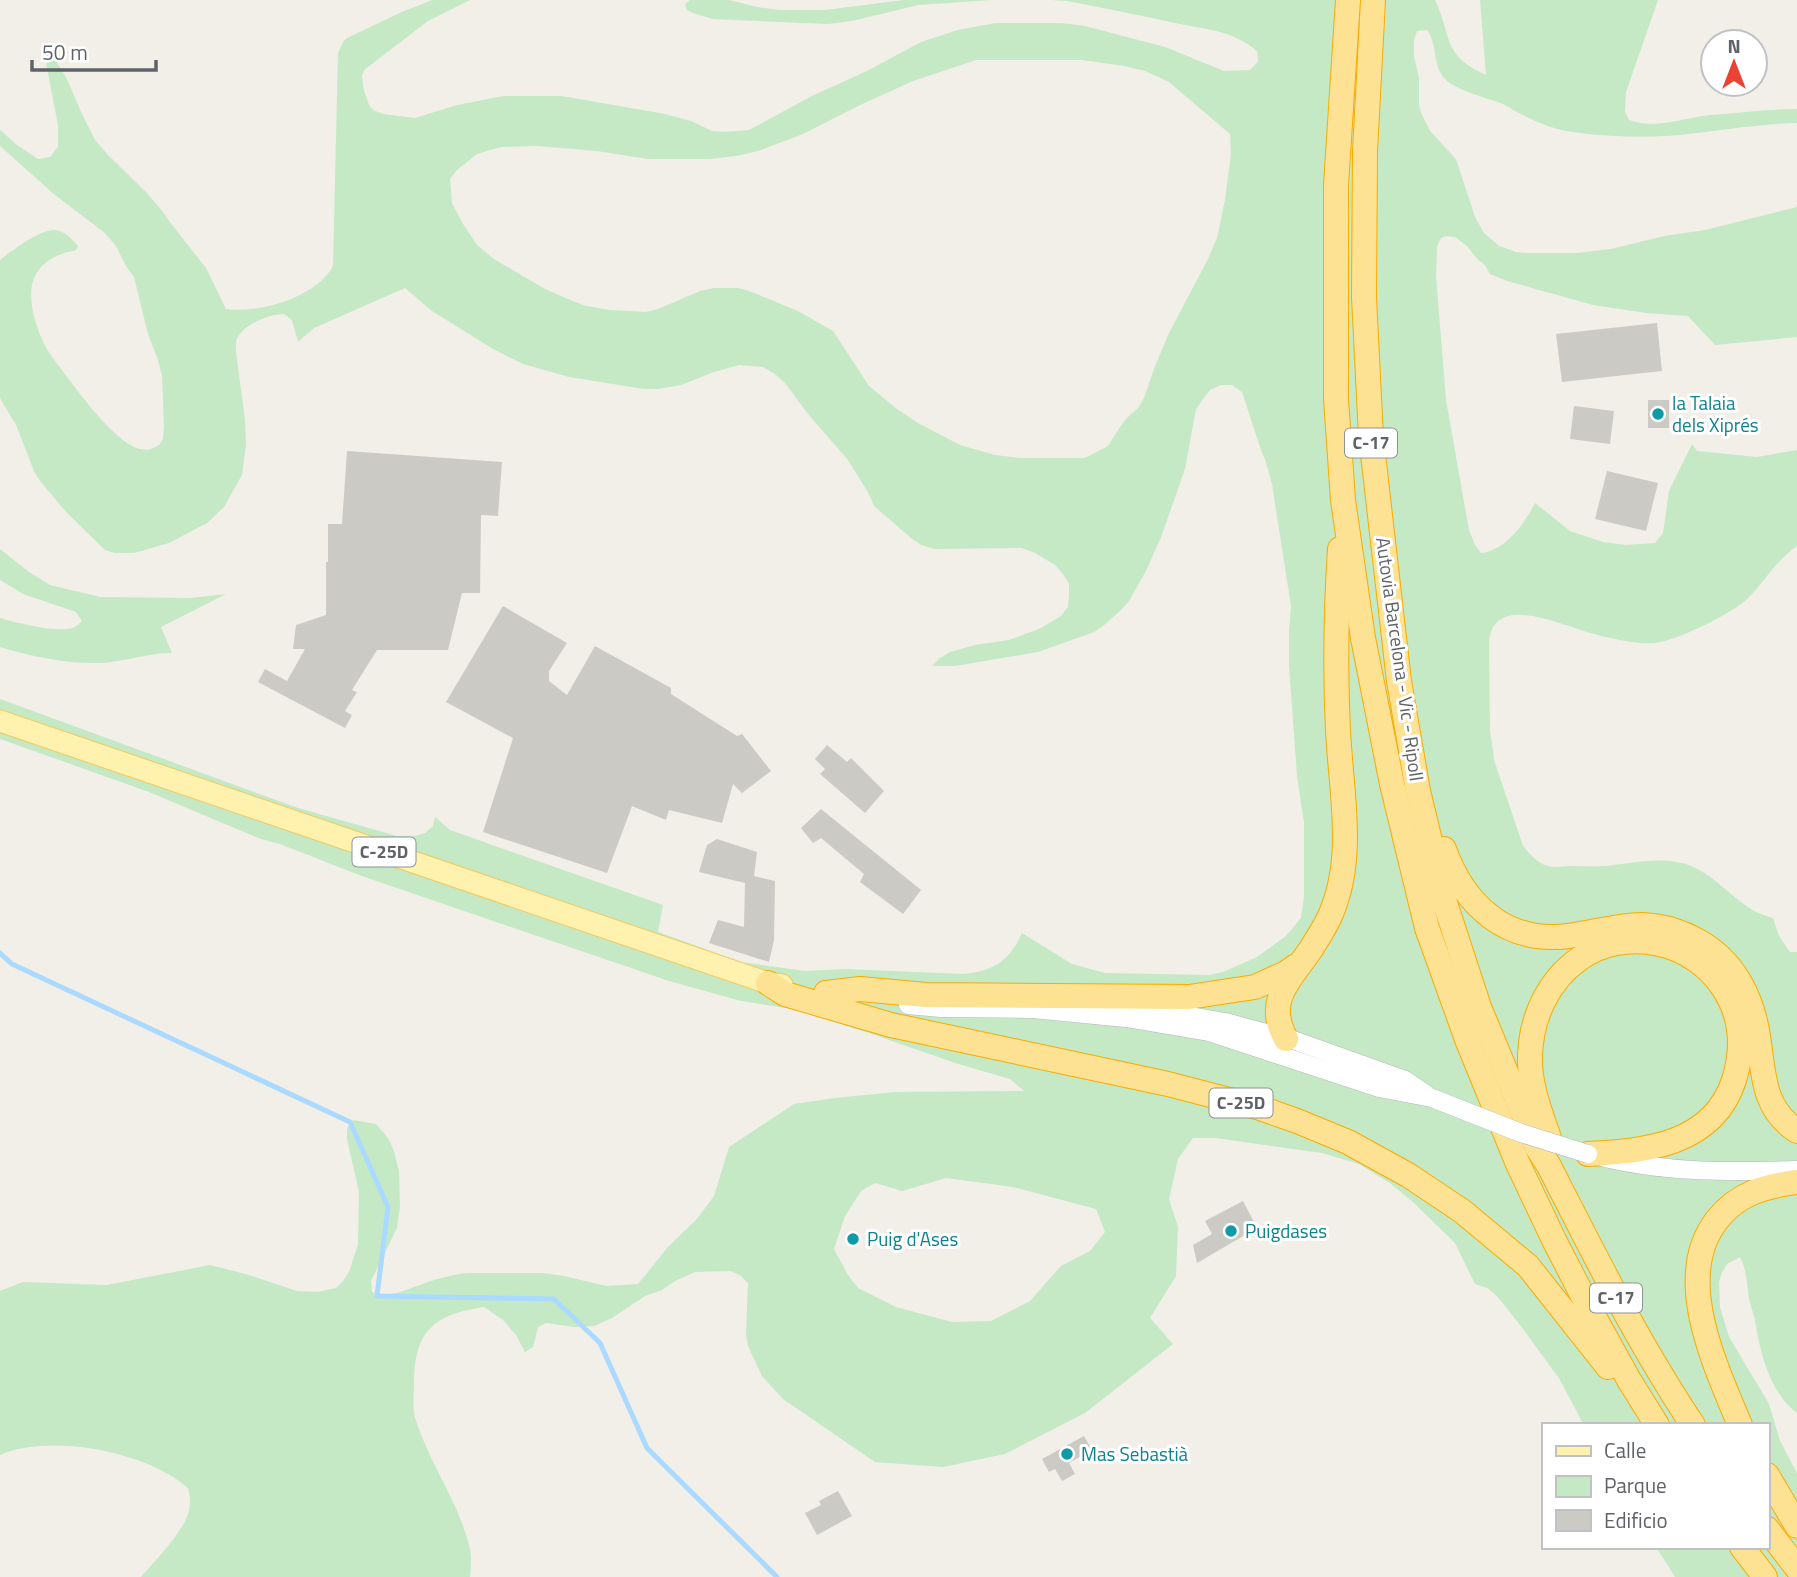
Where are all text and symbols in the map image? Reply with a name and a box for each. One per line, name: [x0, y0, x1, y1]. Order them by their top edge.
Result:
scale bar: [32, 28, 156, 72]
north arrow: [1699, 28, 1769, 98]
text: N: [1727, 31, 1741, 60]
text: 50 m: [42, 36, 88, 68]
place label: la Talaia dels Xiprés: [1672, 388, 1759, 439]
marker: la Talaia dels Xiprés: [1650, 406, 1666, 422]
road number: C-17: [1345, 428, 1397, 458]
street label: Autovia Barcelona - Vic - Ripoll: [1369, 535, 1432, 783]
road number: C-25D: [352, 838, 416, 866]
road number: C-25D: [1210, 1088, 1272, 1118]
place label: Puigdases: [1245, 1216, 1327, 1245]
marker: Puigdases: [1223, 1223, 1239, 1239]
place label: Puig d'Ases: [867, 1224, 958, 1253]
marker: Puig d'Ases: [845, 1231, 861, 1247]
road number: C-17: [1590, 1283, 1642, 1312]
legend: [1542, 1423, 1769, 1549]
text: Calle: [1604, 1434, 1646, 1466]
place label: Mas Sebastià: [1081, 1439, 1189, 1468]
marker: Mas Sebastià: [1059, 1446, 1075, 1462]
text: Parque: [1604, 1469, 1667, 1501]
text: Edificio: [1604, 1504, 1668, 1536]

